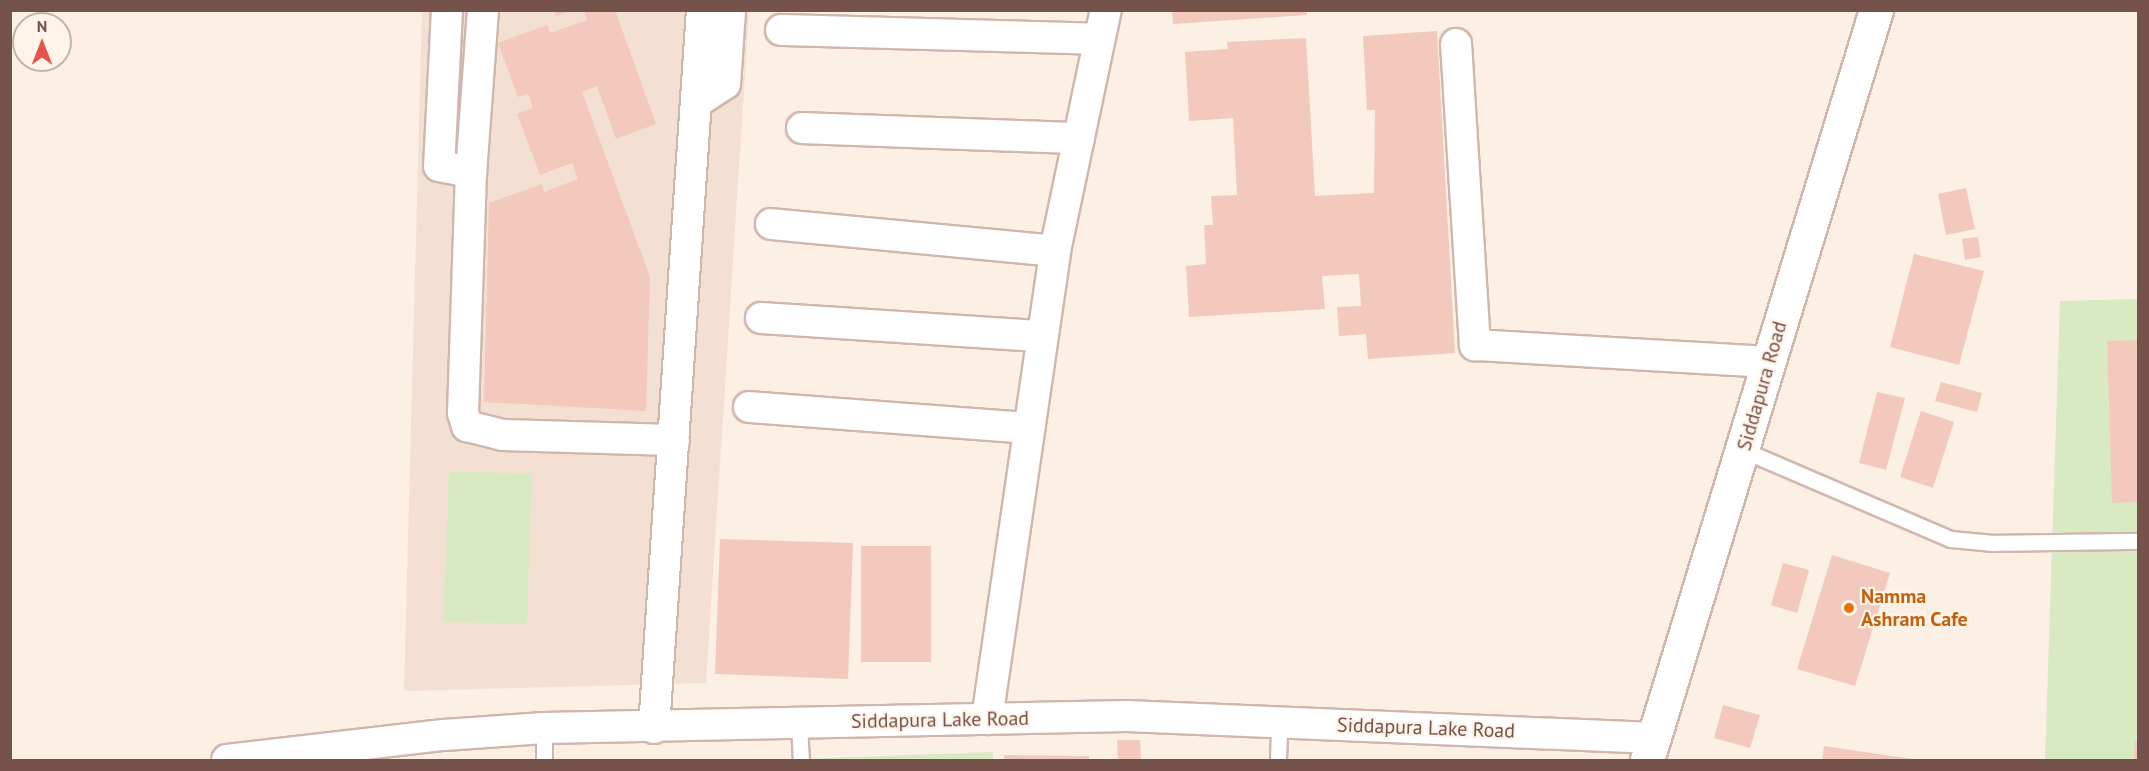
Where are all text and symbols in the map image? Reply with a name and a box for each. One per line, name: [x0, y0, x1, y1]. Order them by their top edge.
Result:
north arrow: [12, 12, 72, 72]
text: N: [37, 16, 47, 36]
street label: Siddapura Road: [1732, 319, 1792, 453]
place label: Namma Ashram Cafe: [1861, 584, 1968, 631]
marker: Namma Ashram Cafe: [1842, 601, 1856, 615]
street label: Siddapura Lake Road: [851, 706, 1029, 734]
street label: Siddapura Lake Road: [1337, 713, 1515, 743]

